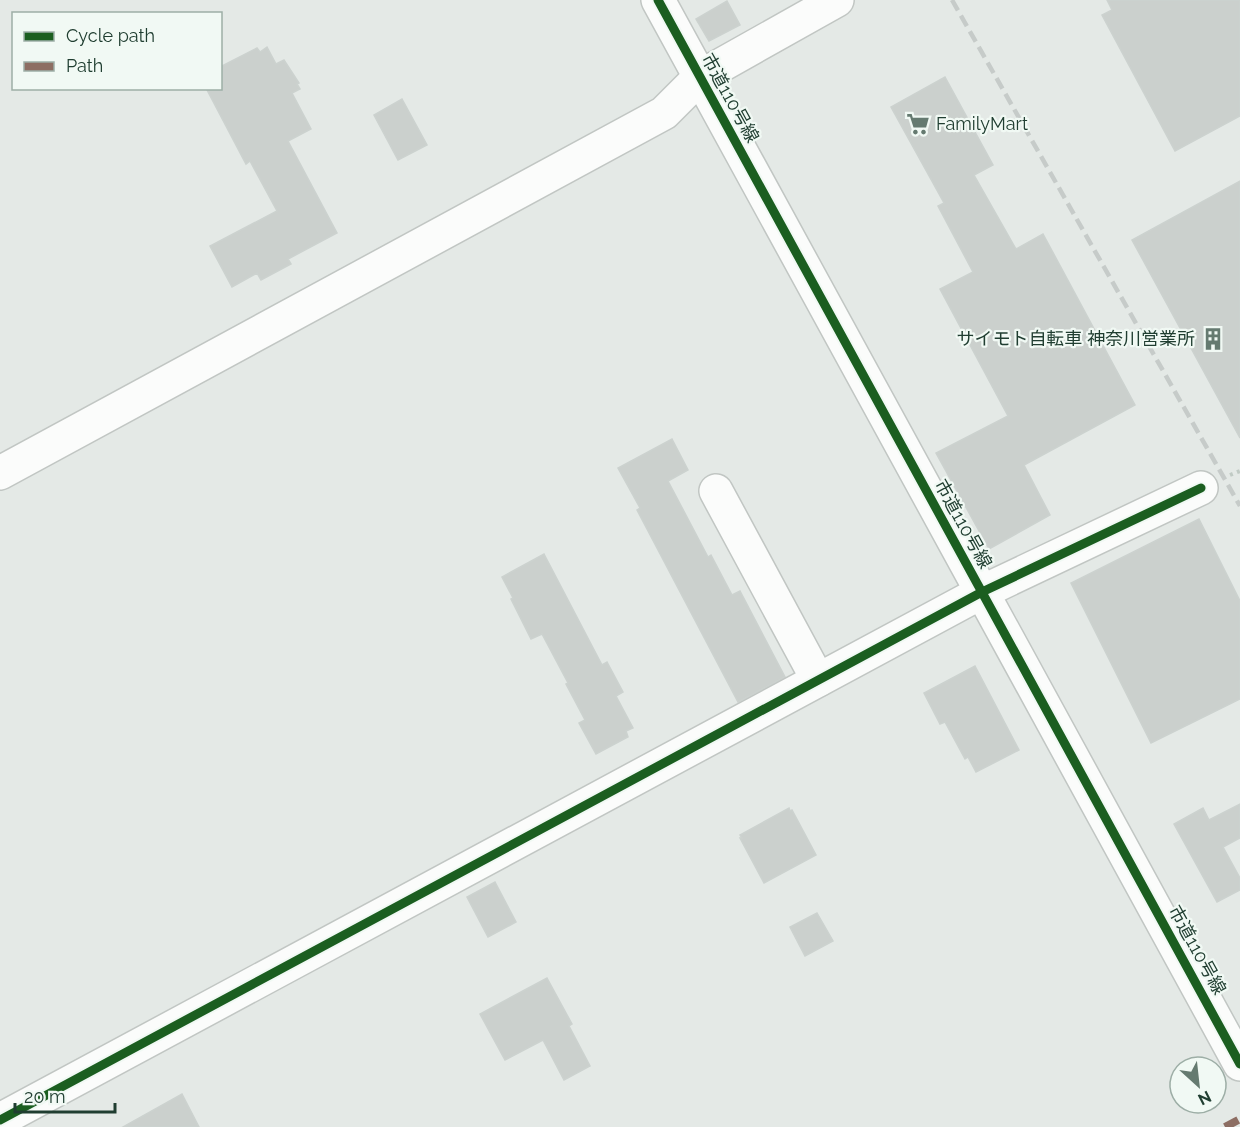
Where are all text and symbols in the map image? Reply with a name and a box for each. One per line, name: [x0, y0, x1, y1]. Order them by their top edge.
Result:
legend: [12, 12, 222, 90]
text: Cycle path: [66, 25, 155, 46]
street label: 市道110号線: [697, 50, 763, 146]
text: Path: [66, 55, 103, 76]
supermarket icon: FamilyMart: [905, 111, 931, 137]
place label: FamilyMart: [936, 113, 1028, 134]
building icon: サイモト自転車 神奈川営業所: [1200, 326, 1226, 352]
place label: サイモト自転車 神奈川営業所: [956, 328, 1195, 349]
street label: 市道110号線: [930, 476, 996, 572]
street label: 市道110号線: [1164, 902, 1230, 998]
north arrow: [1168, 1055, 1228, 1115]
scale bar: [15, 1076, 116, 1114]
text: 20 m: [24, 1086, 66, 1107]
text: N: [1195, 1087, 1214, 1109]

